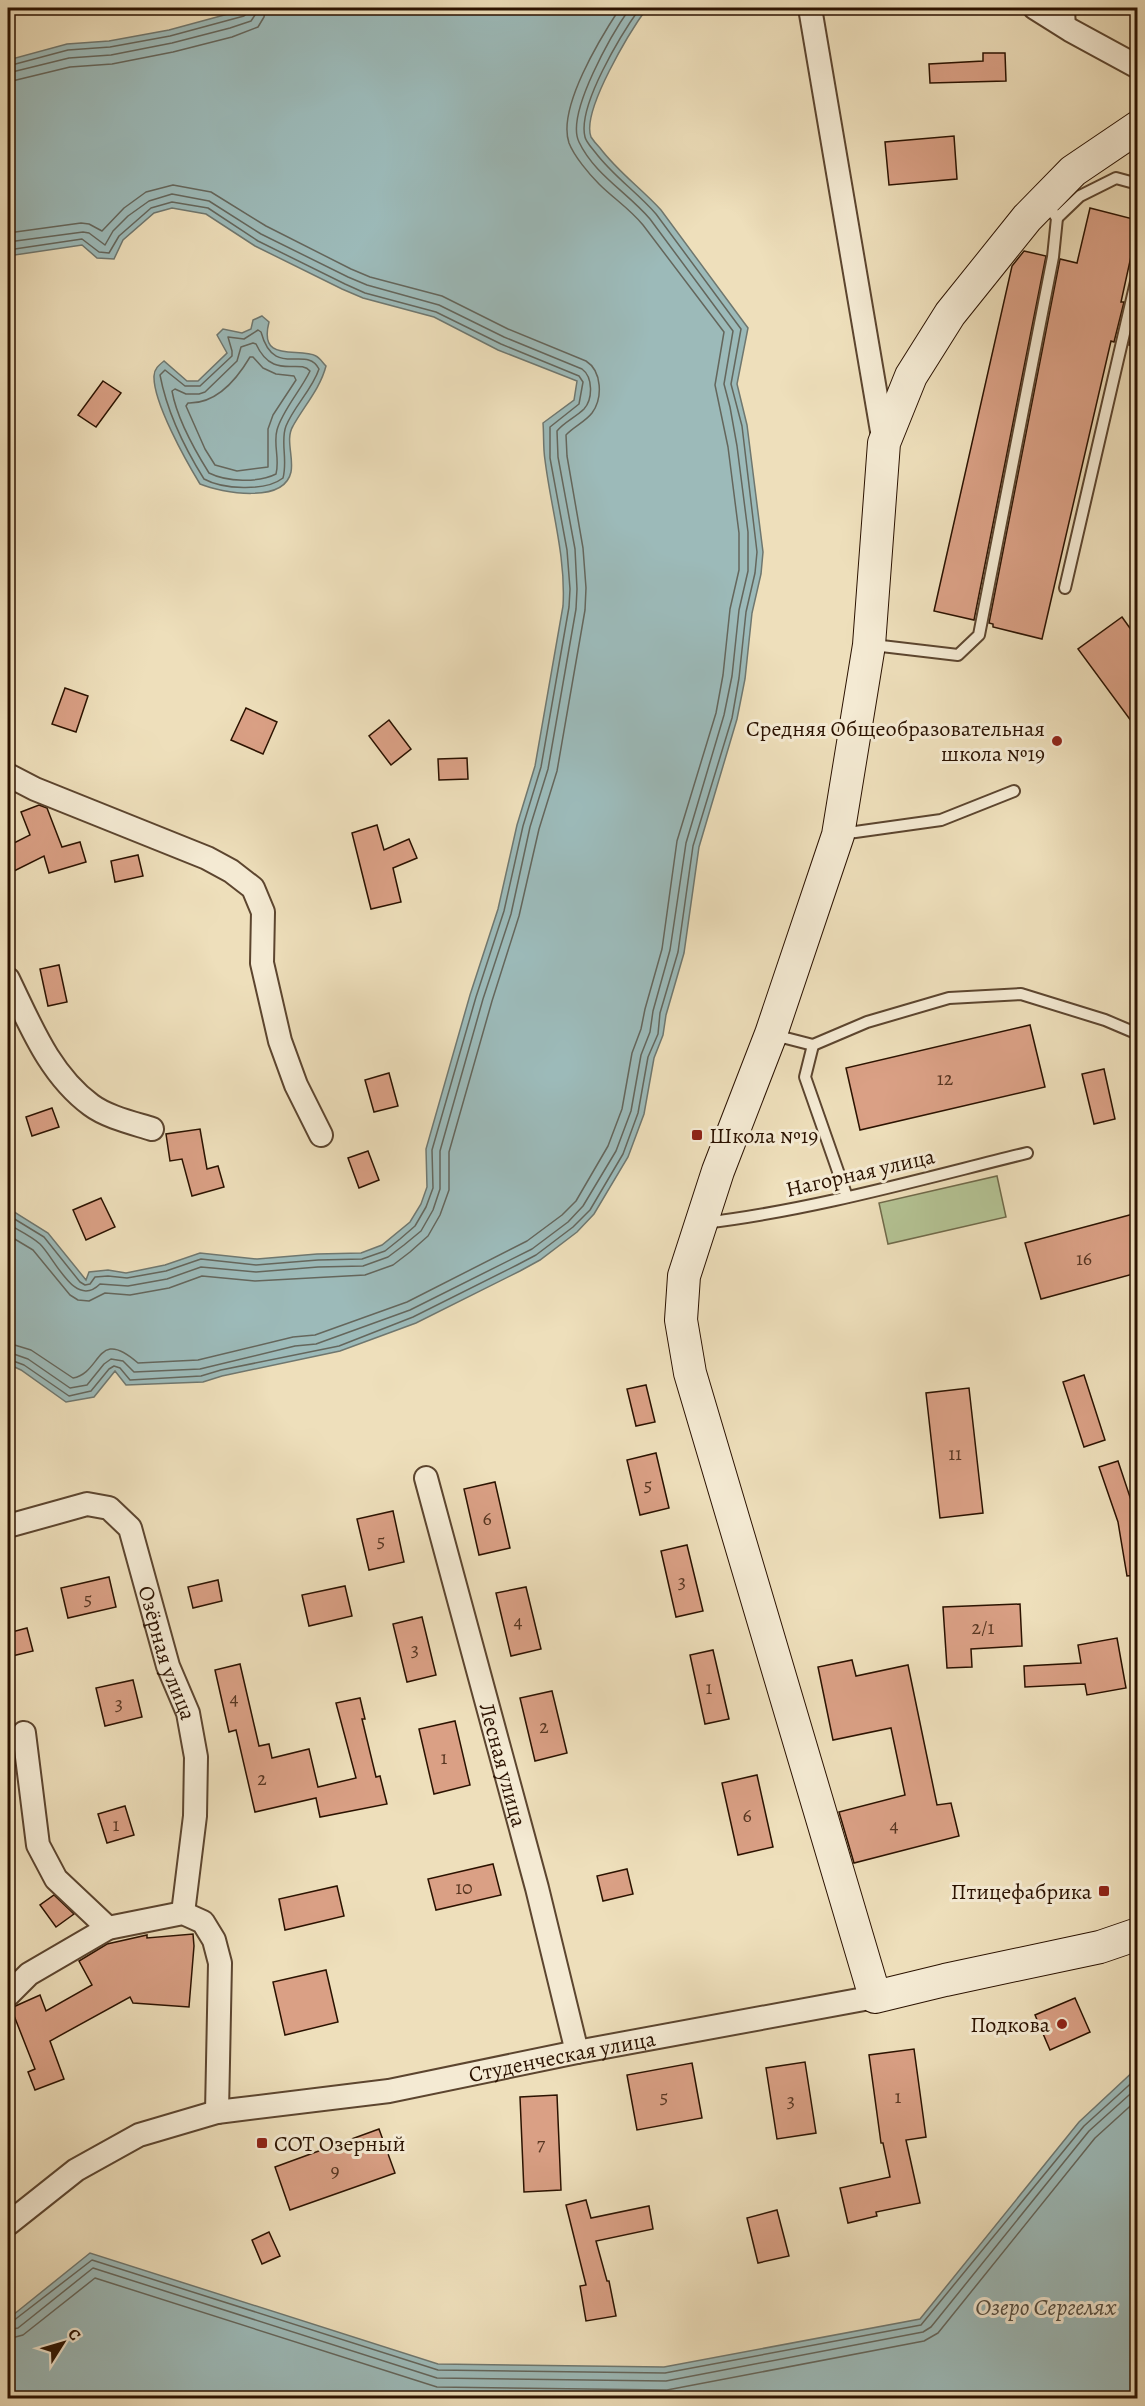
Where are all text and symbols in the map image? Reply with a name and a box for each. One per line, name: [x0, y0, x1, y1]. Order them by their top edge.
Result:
place label: Средняя Общеобразовательная школа №19: [746, 714, 1045, 769]
marker: Средняя Общеобразовательная школа №19: [1050, 734, 1064, 748]
house number: 12: [937, 1065, 954, 1092]
place label: Школа №19: [709, 1121, 818, 1151]
marker: Школа №19: [690, 1128, 704, 1142]
street label: Нагорная улица: [783, 1141, 939, 1205]
house number: 16: [1076, 1245, 1092, 1272]
house number: 11: [948, 1440, 962, 1467]
house number: 5: [644, 1471, 652, 1498]
house number: 6: [482, 1505, 492, 1532]
house number: 5: [377, 1527, 385, 1554]
house number: 3: [678, 1568, 686, 1595]
street label: Озёрная улица: [131, 1583, 203, 1723]
house number: 5: [84, 1585, 92, 1612]
house number: 4: [513, 1608, 523, 1635]
house number: 2/1: [972, 1614, 995, 1641]
house number: 3: [411, 1636, 419, 1663]
house number: 1: [706, 1674, 713, 1701]
house number: 4: [229, 1685, 239, 1712]
house number: 3: [115, 1690, 123, 1717]
street label: Лесная улица: [471, 1699, 534, 1831]
house number: 2: [539, 1713, 549, 1740]
house number: 1: [441, 1744, 448, 1771]
house number: 2: [257, 1765, 267, 1792]
house number: 6: [742, 1802, 752, 1829]
house number: 1: [113, 1811, 120, 1838]
house number: 4: [889, 1812, 899, 1839]
house number: 10: [455, 1874, 473, 1901]
place label: Птицефабрика: [951, 1877, 1093, 1907]
marker: Птицефабрика: [1097, 1884, 1111, 1898]
place label: Подкова: [970, 2010, 1051, 2040]
marker: Подкова: [1055, 2017, 1069, 2031]
street label: Студенческая улица: [466, 2024, 659, 2090]
house number: 5: [660, 2083, 668, 2110]
house number: 1: [895, 2083, 902, 2110]
house number: 3: [787, 2087, 795, 2114]
place label: СОТ Озерный: [274, 2129, 405, 2159]
house number: 7: [537, 2130, 546, 2157]
marker: СОТ Озерный: [255, 2136, 269, 2150]
house number: 9: [330, 2157, 340, 2184]
water label: Озеро Сергелях: [975, 2291, 1117, 2323]
north arrow: [33, 2313, 93, 2373]
text: С: [62, 2324, 86, 2345]

